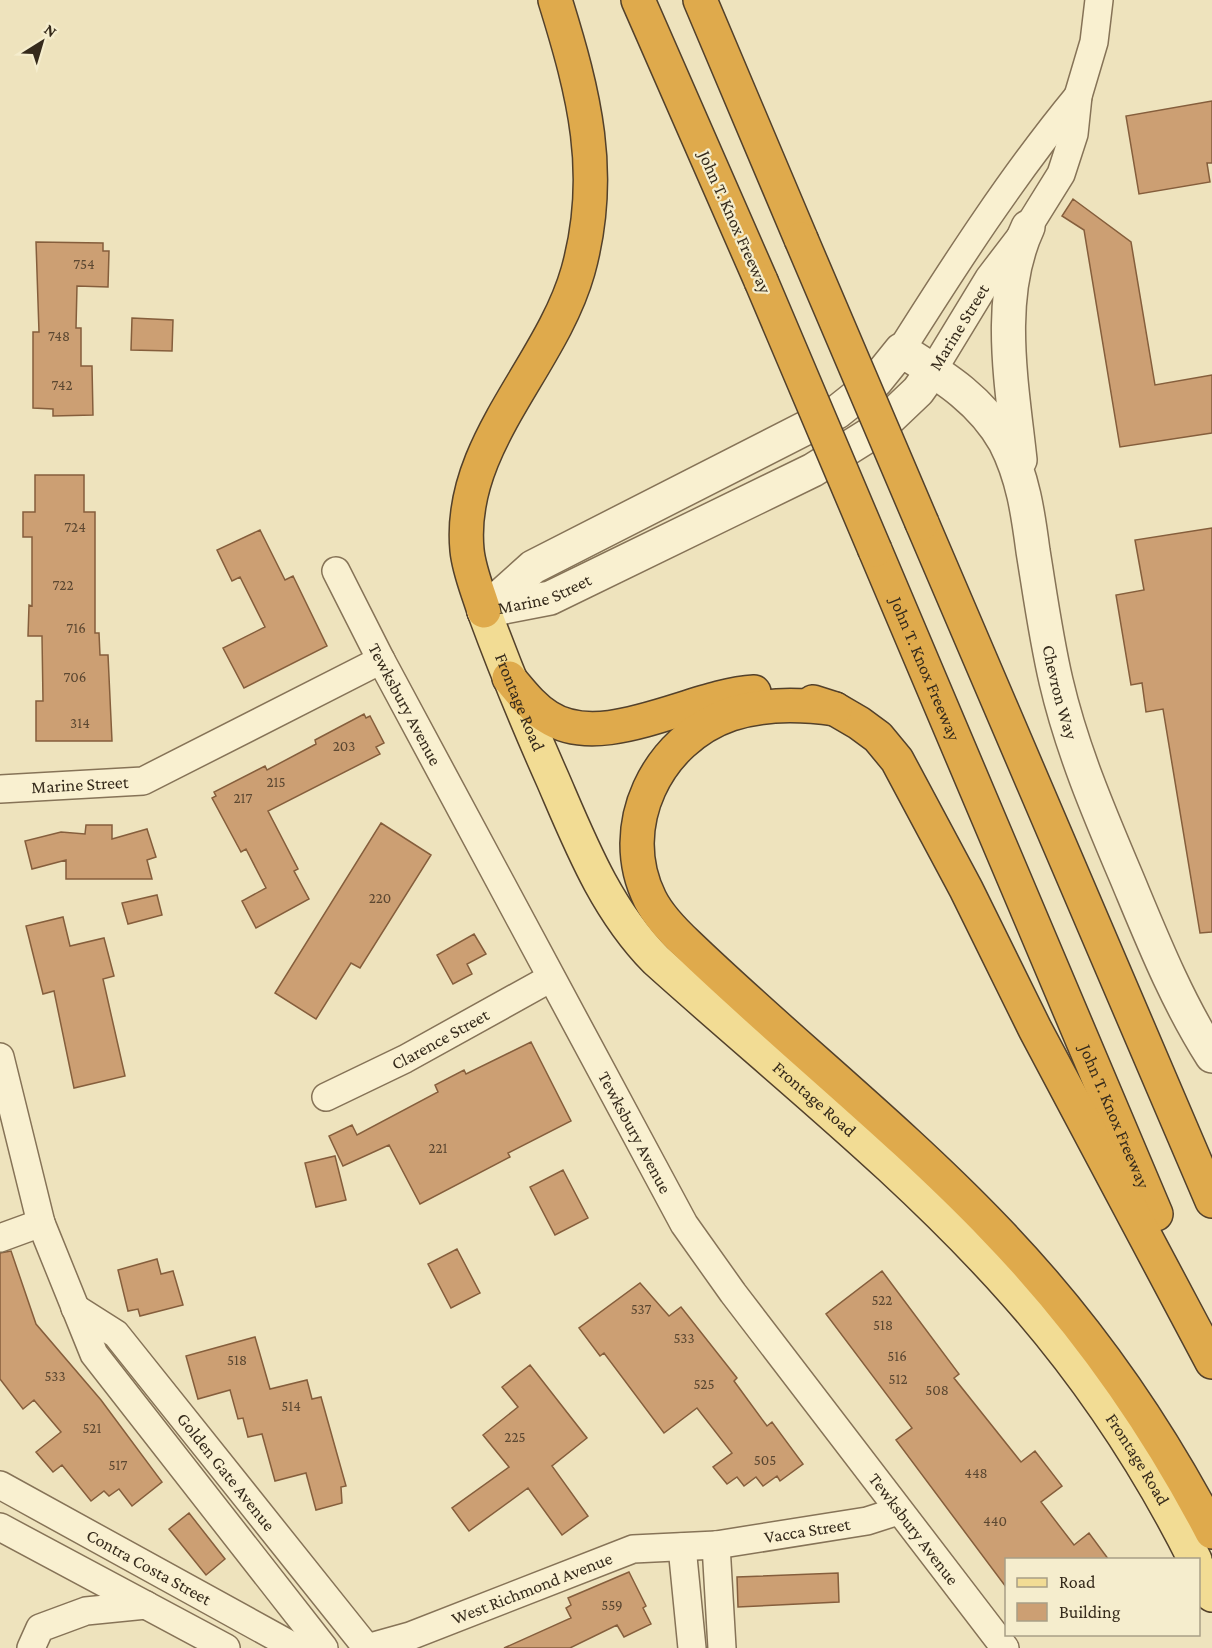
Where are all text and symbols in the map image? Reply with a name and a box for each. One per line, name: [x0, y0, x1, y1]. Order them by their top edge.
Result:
north arrow: [12, 12, 72, 72]
text: N: [41, 20, 60, 41]
street label: John T. Knox Freeway: [694, 146, 776, 297]
house number: 754: [73, 256, 95, 272]
street label: Marine Street: [925, 280, 993, 374]
house number: 748: [48, 328, 70, 344]
house number: 742: [51, 377, 73, 393]
house number: 724: [64, 519, 86, 535]
street label: Marine Street: [496, 569, 595, 618]
house number: 722: [52, 577, 74, 593]
street label: John T. Knox Freeway: [885, 592, 965, 744]
house number: 716: [66, 620, 86, 636]
street label: Tewksbury Avenue: [364, 640, 446, 769]
street label: Chevron Way: [1039, 643, 1082, 742]
street label: Frontage Road: [491, 650, 549, 755]
house number: 706: [64, 669, 86, 685]
house number: 314: [70, 715, 90, 731]
house number: 203: [333, 738, 355, 754]
street label: Marine Street: [31, 772, 130, 797]
house number: 215: [266, 774, 286, 790]
house number: 217: [233, 790, 253, 806]
house number: 220: [369, 890, 391, 906]
street label: Clarence Street: [388, 1004, 493, 1074]
street label: John T. Knox Freeway: [1075, 1040, 1154, 1192]
street label: Frontage Road: [769, 1057, 861, 1141]
street label: Tewksbury Avenue: [594, 1068, 676, 1197]
house number: 221: [428, 1140, 448, 1156]
house number: 522: [872, 1292, 892, 1308]
house number: 537: [631, 1301, 651, 1317]
house number: 518: [873, 1317, 893, 1333]
house number: 533: [673, 1330, 695, 1346]
house number: 516: [887, 1348, 907, 1364]
house number: 518: [227, 1352, 247, 1368]
house number: 533: [44, 1368, 66, 1384]
house number: 512: [888, 1371, 908, 1387]
house number: 525: [694, 1376, 714, 1392]
house number: 508: [925, 1382, 949, 1398]
house number: 514: [281, 1398, 301, 1414]
street label: Golden Gate Avenue: [173, 1409, 279, 1535]
street label: Frontage Road: [1102, 1409, 1174, 1509]
house number: 521: [83, 1420, 101, 1436]
house number: 225: [504, 1429, 526, 1445]
house number: 505: [754, 1452, 776, 1468]
house number: 517: [109, 1457, 128, 1473]
house number: 448: [964, 1465, 988, 1481]
street label: Tewksbury Avenue: [865, 1469, 963, 1589]
house number: 440: [983, 1513, 1007, 1529]
street label: Vacca Street: [763, 1514, 853, 1547]
street label: Contra Costa Street: [83, 1525, 216, 1610]
street label: West Richmond Avenue: [449, 1548, 615, 1629]
legend: [1005, 1558, 1200, 1636]
text: Road: [1059, 1572, 1096, 1592]
house number: 559: [601, 1597, 623, 1613]
text: Building: [1059, 1602, 1121, 1622]

